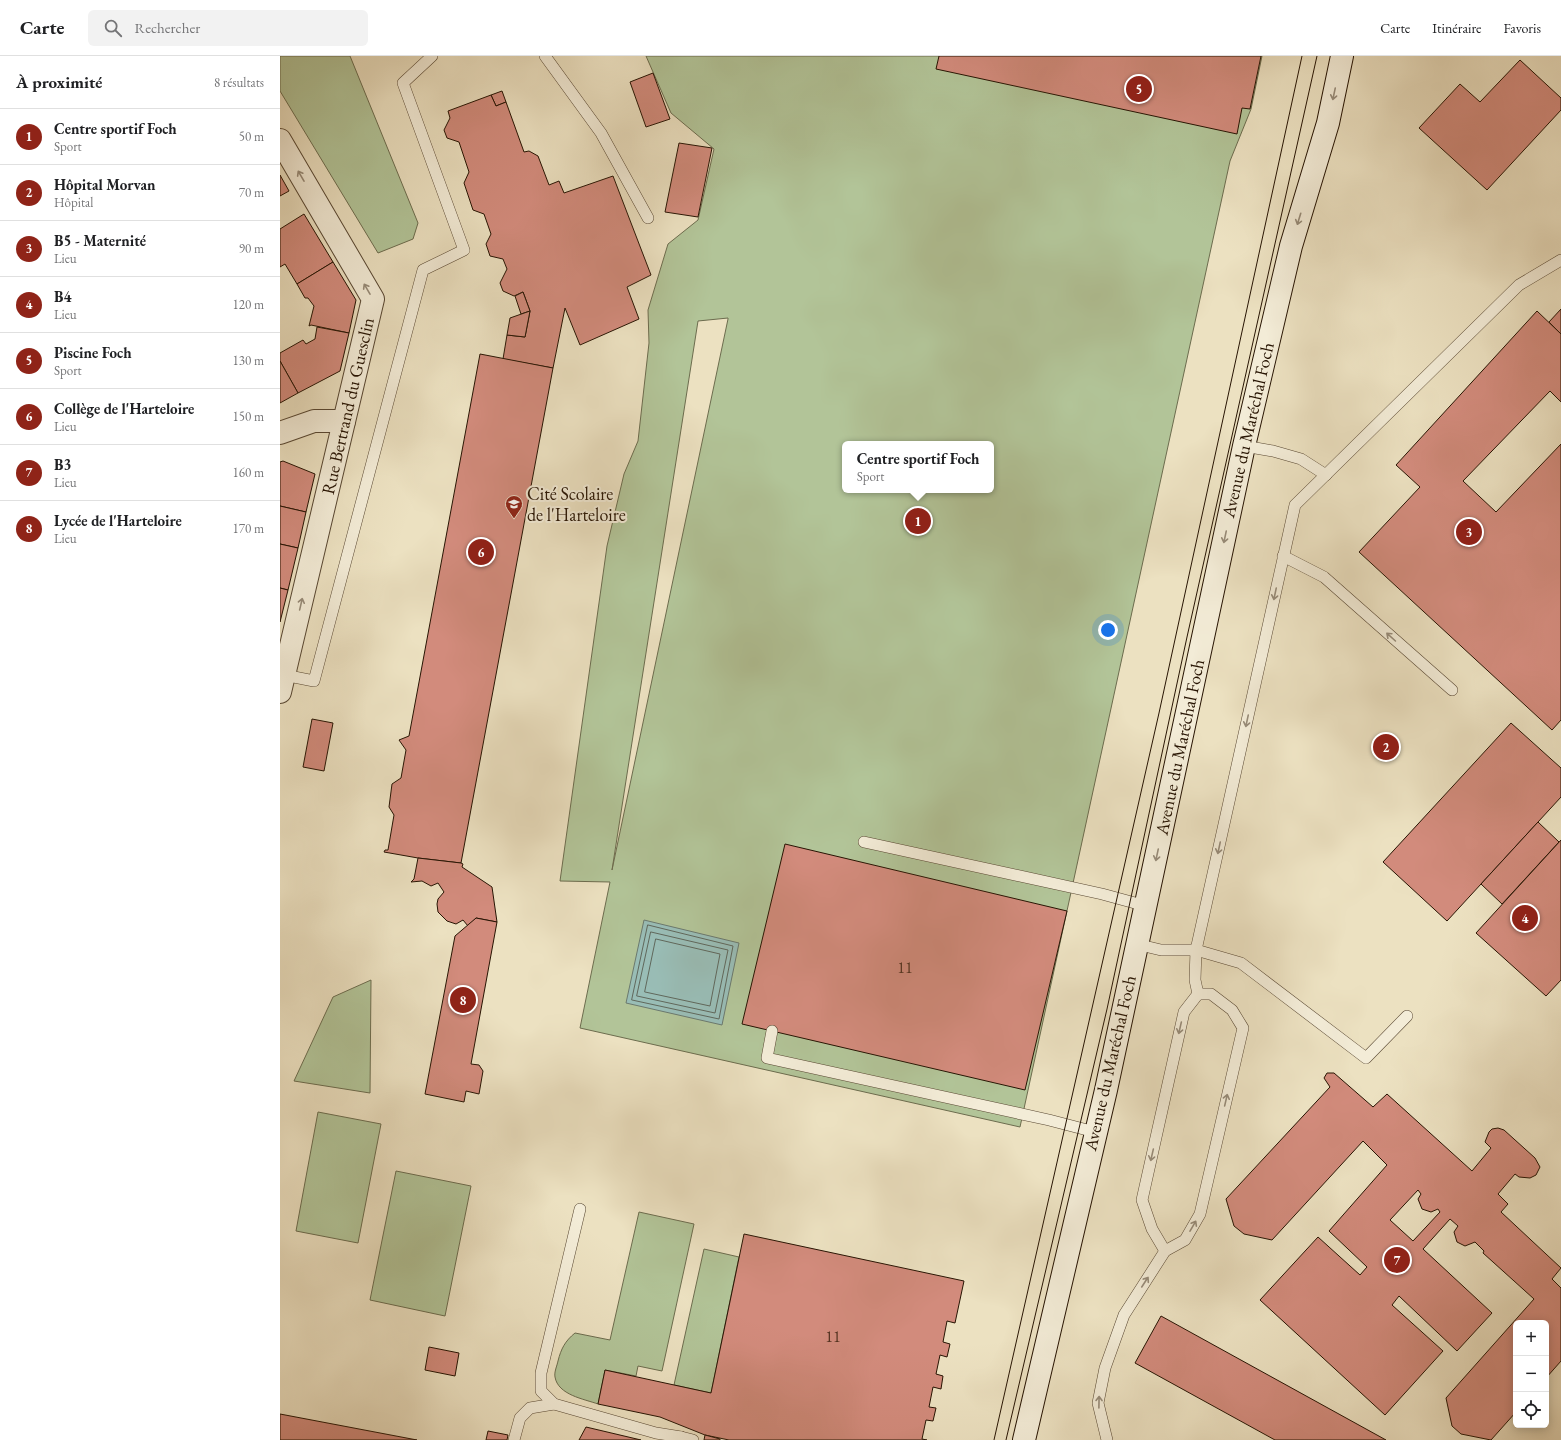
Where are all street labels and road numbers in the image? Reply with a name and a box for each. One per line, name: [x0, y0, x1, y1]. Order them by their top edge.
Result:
street label: Rue Bertrand du Guesclin: [316, 315, 379, 497]
street label: Avenue du Maréchal Foch: [1216, 340, 1279, 521]
street label: Avenue du Maréchal Foch: [1149, 657, 1209, 838]
street label: Avenue du Maréchal Foch: [1078, 973, 1141, 1154]

